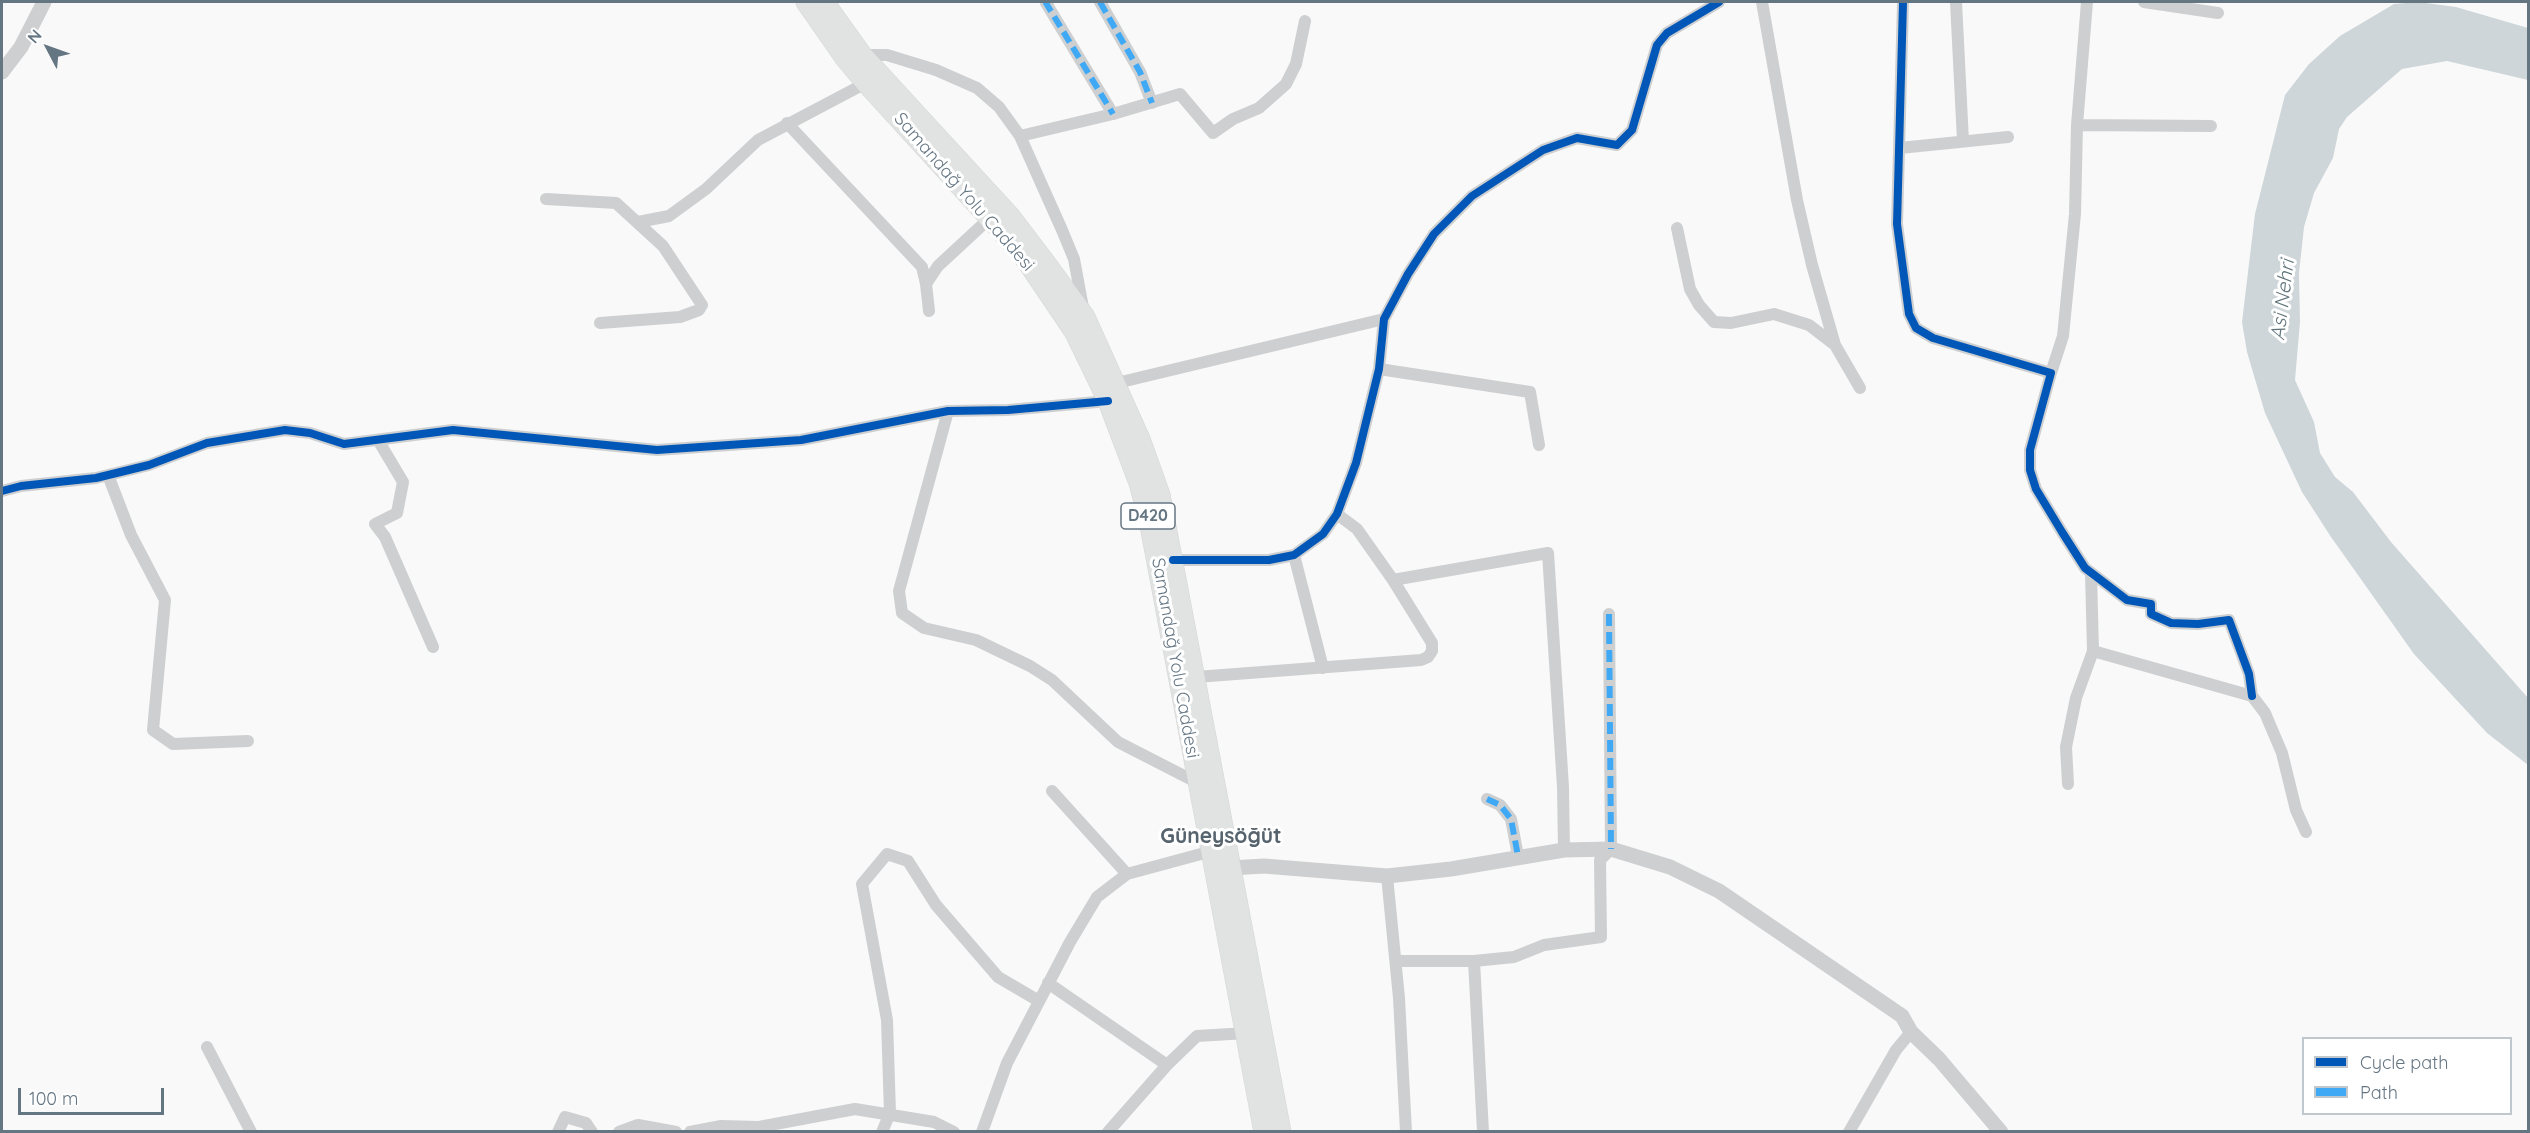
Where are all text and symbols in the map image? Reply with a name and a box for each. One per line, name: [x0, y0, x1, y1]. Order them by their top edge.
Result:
north arrow: [18, 18, 78, 78]
text: N: [23, 25, 46, 47]
street label: Samandağ Yolu Caddesi: [889, 108, 1039, 276]
water label: Asi Nehri: [2266, 258, 2300, 342]
road number: D420: [1121, 503, 1175, 529]
street label: Samandağ Yolu Caddesi: [1147, 556, 1203, 760]
district label: Güneysöğüt: [1160, 824, 1282, 850]
legend: [2302, 1037, 2512, 1115]
text: Cycle path: [2360, 1051, 2448, 1074]
scale bar: [21, 1076, 166, 1114]
text: Path: [2360, 1081, 2398, 1104]
text: 100 m: [29, 1087, 78, 1110]

